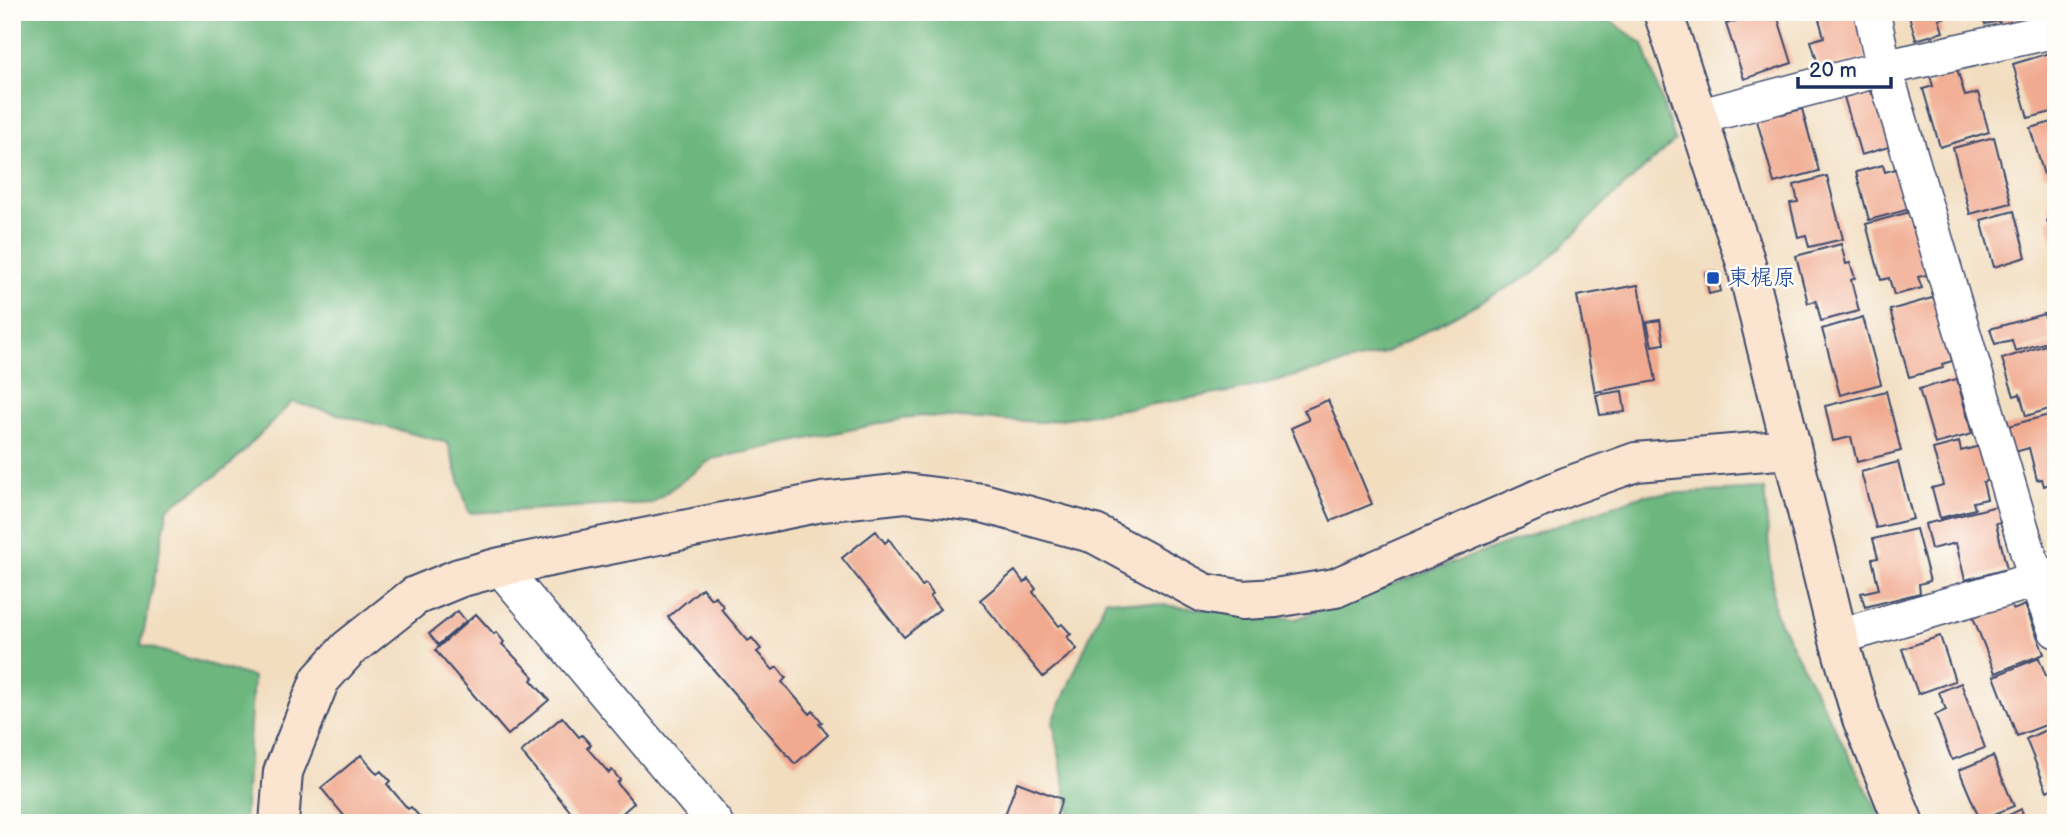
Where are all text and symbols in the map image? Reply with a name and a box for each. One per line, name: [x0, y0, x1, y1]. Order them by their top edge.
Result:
scale bar: [1798, 46, 1891, 90]
text: 20 m: [1809, 58, 1857, 83]
place label: 東梶原: [1727, 264, 1796, 292]
marker: 東梶原: [1705, 270, 1721, 286]

